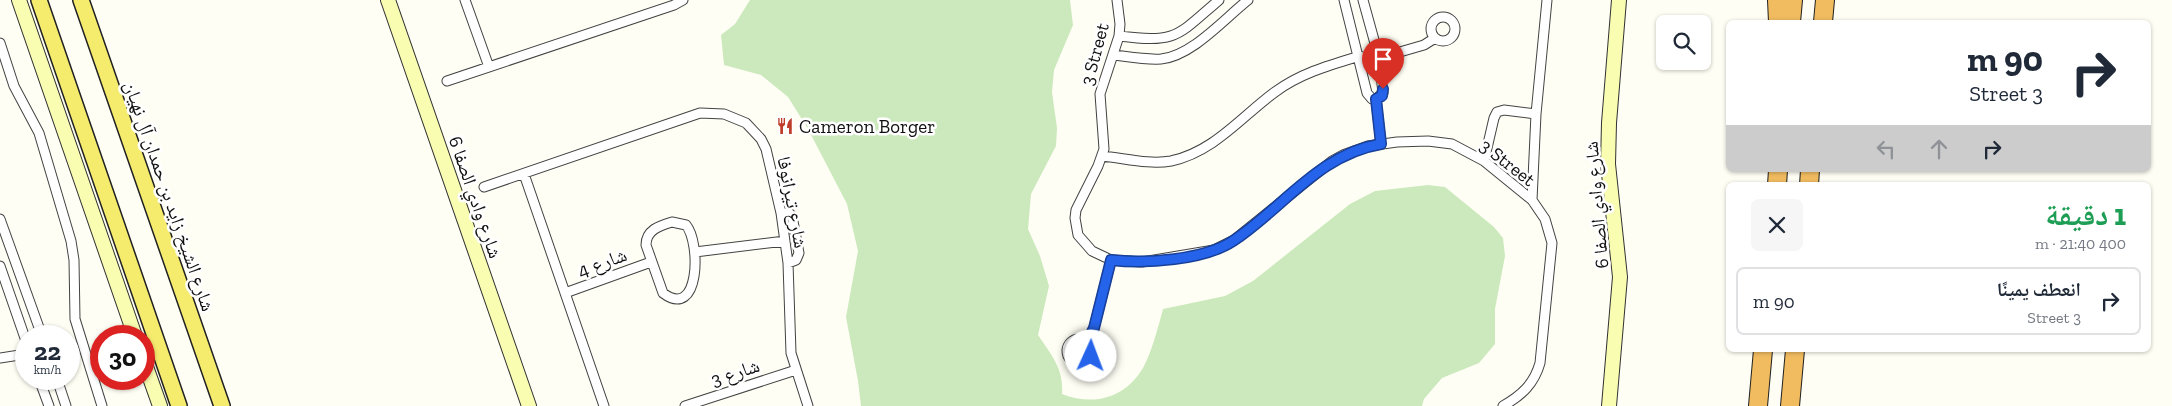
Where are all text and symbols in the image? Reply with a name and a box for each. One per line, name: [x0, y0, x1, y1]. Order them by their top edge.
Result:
map controls: [1656, 15, 1711, 70]
button: search: [1656, 15, 1711, 70]
street label: 3 Street: [1075, 20, 1114, 88]
pin: [1362, 38, 1404, 89]
text: 90 m: [1967, 38, 2043, 80]
icon: right: [2061, 40, 2126, 105]
icon: arrive: [1369, 45, 1397, 73]
street label: شارع الشيخ زايد بن حمدان آل نهيان: [118, 78, 220, 315]
text: 3 Street: [1969, 80, 2043, 107]
place label: Cameron Borger: [799, 115, 935, 138]
restaurant icon: Cameron Borger: [775, 116, 795, 136]
street label: شارع وادي الصفا 6: [440, 133, 507, 263]
street label: 3 Street: [1476, 134, 1540, 191]
icon: left: [1872, 135, 1900, 163]
icon: ahead: [1925, 135, 1953, 163]
icon: right: [1978, 135, 2006, 163]
street label: شارع وادي الصفا 6: [1579, 140, 1617, 270]
street label: شارع تيرانوفا: [772, 154, 813, 250]
text: 1 دقيقة: [2045, 197, 2126, 233]
button: close: [1751, 199, 1803, 251]
text: 400 m · 21:40: [2035, 234, 2126, 253]
street label: شارع 4: [574, 243, 630, 282]
text: انعطف يمينًا: [1997, 278, 2081, 301]
icon: right: [2096, 287, 2124, 315]
text: 90 m: [1753, 290, 1795, 313]
text: 3 Street: [2027, 308, 2081, 327]
speed limit sign: 30: [90, 325, 155, 390]
position arrow: [1064, 329, 1116, 381]
text: 22: [34, 336, 61, 366]
street label: شارع 3: [708, 354, 762, 391]
text: km/h: [34, 363, 61, 377]

